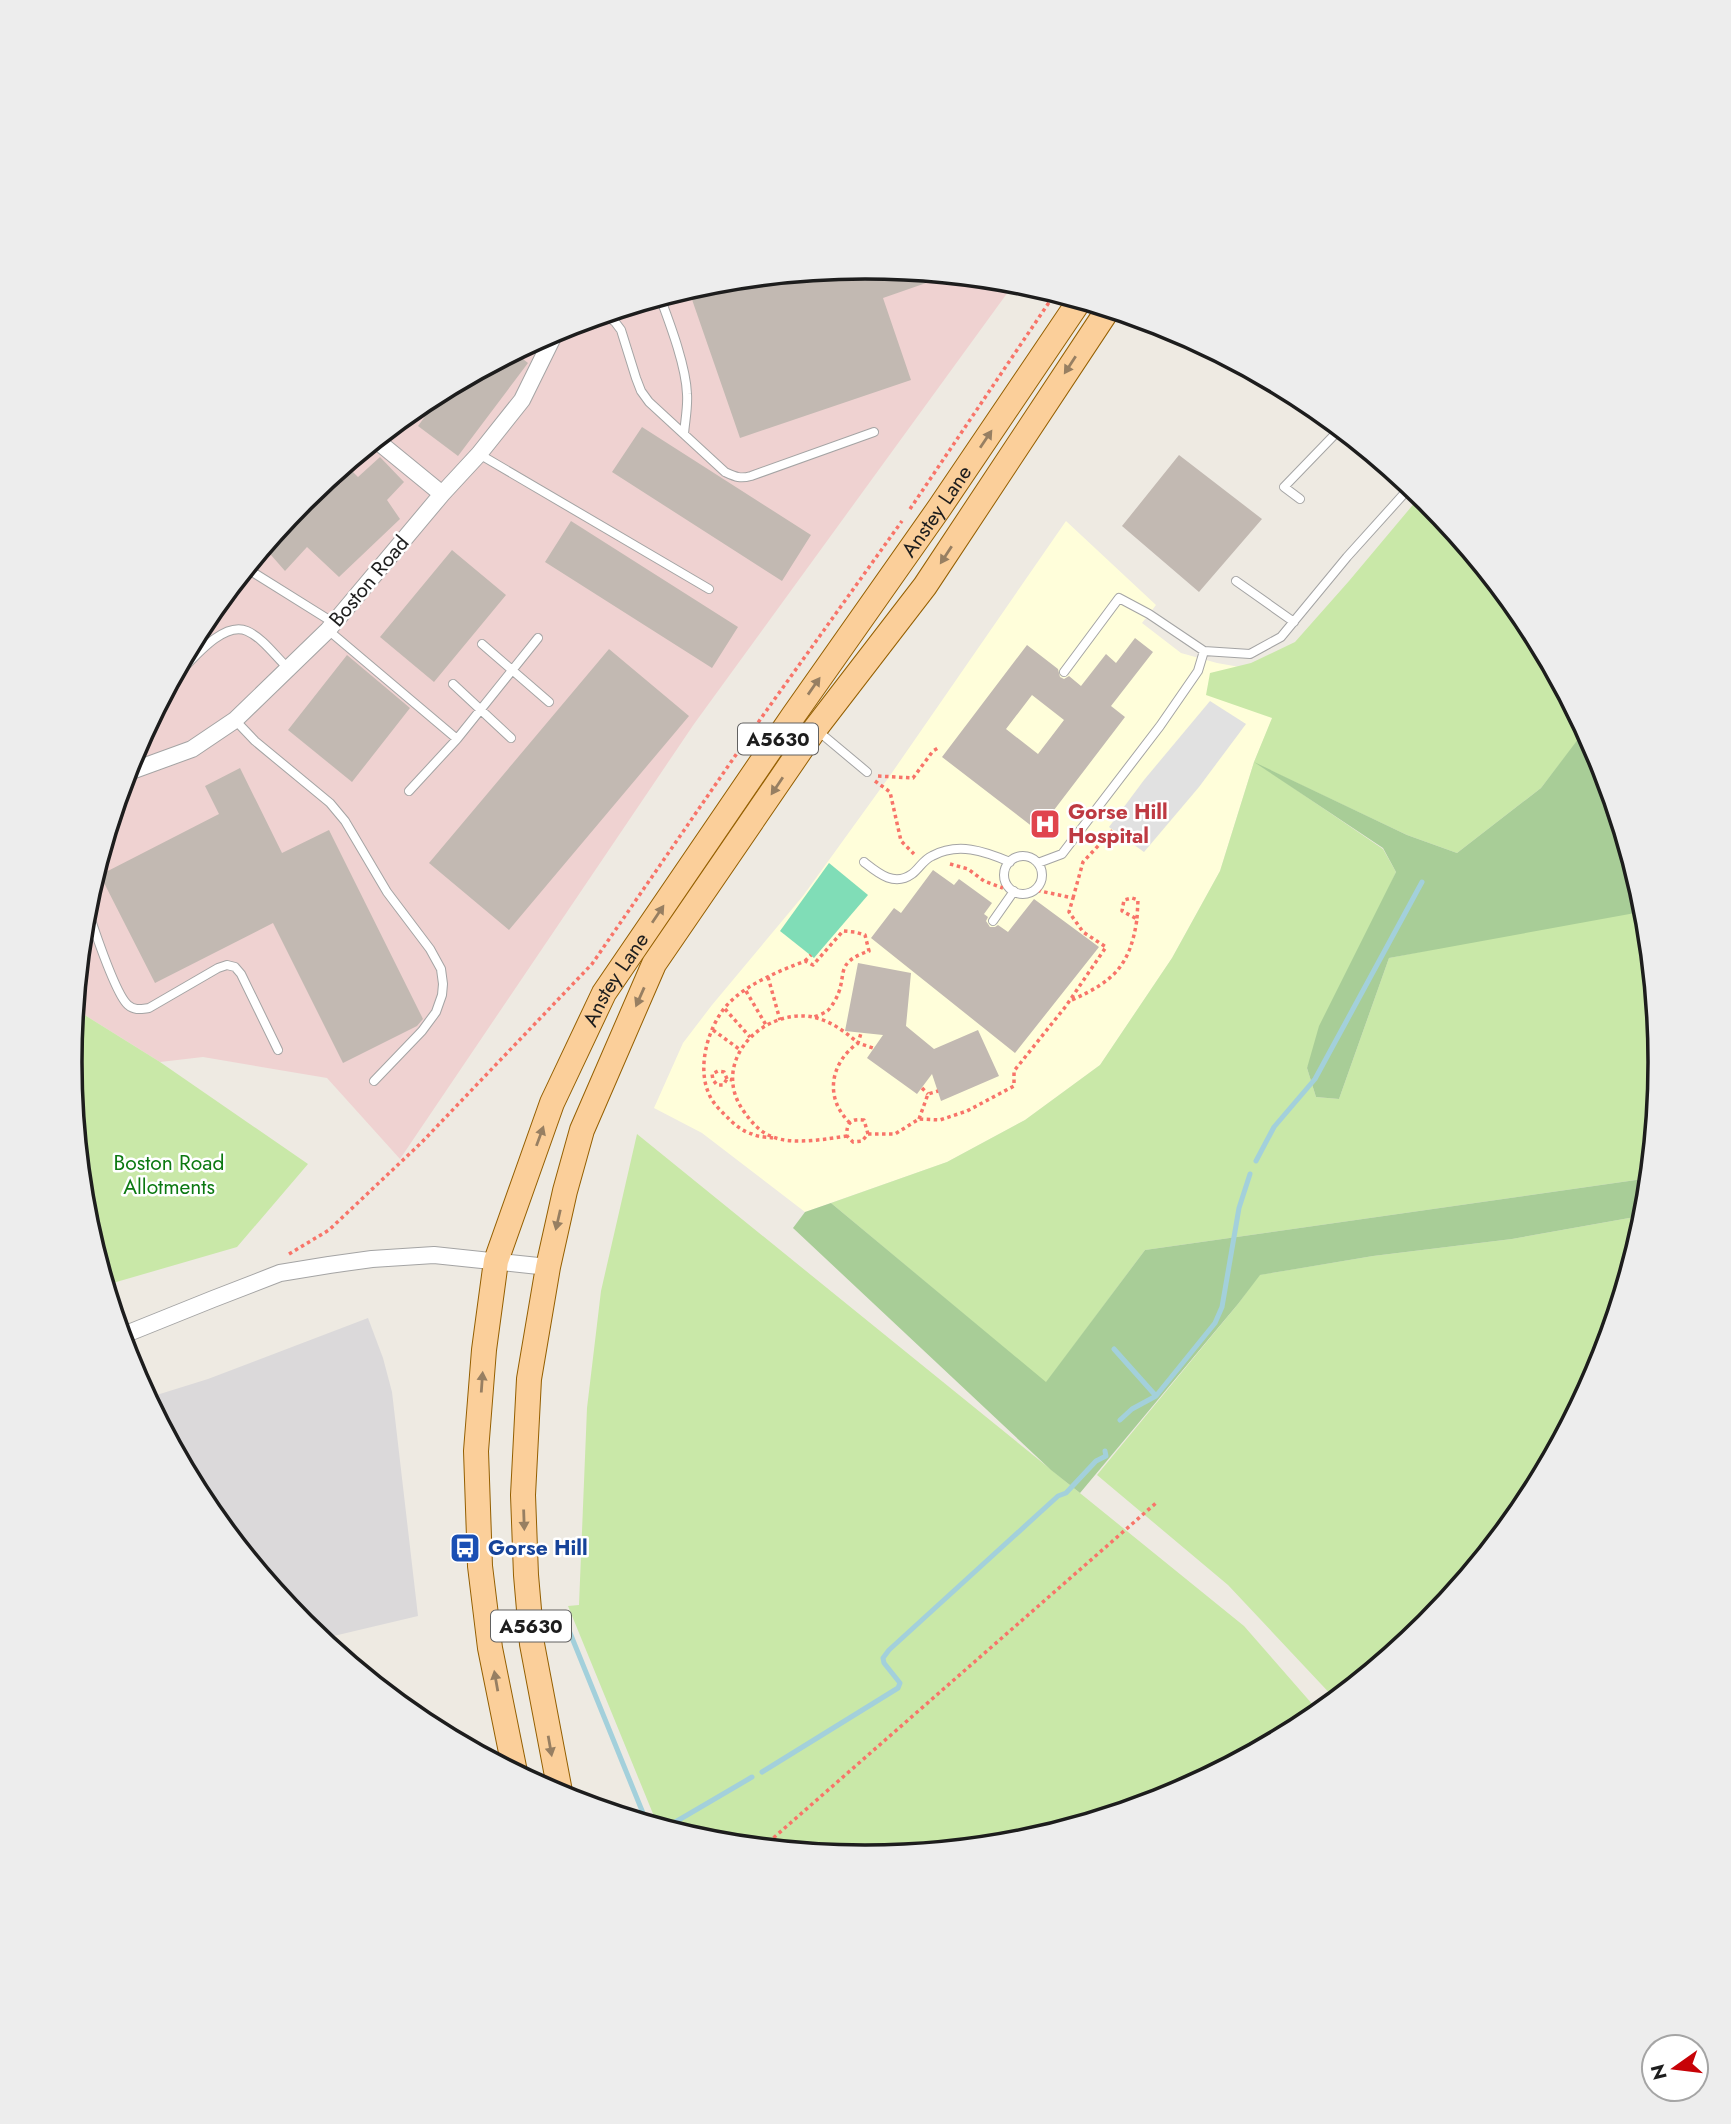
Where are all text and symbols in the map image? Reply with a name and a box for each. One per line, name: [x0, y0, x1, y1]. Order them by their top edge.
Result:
one-way arrow: [1064, 355, 1077, 375]
one-way arrow: [979, 430, 993, 448]
street label: Anstey Lane: [894, 459, 979, 563]
street label: Boston Road: [322, 529, 416, 633]
one-way arrow: [939, 545, 952, 565]
one-way arrow: [807, 677, 821, 695]
road number: A5630: [738, 724, 818, 754]
one-way arrow: [770, 777, 784, 795]
place label: Gorse Hill Hospital: [1068, 797, 1168, 851]
hospital icon: Gorse Hill Hospital: [1028, 807, 1062, 841]
one-way arrow: [651, 905, 665, 923]
street label: Anstey Lane: [575, 926, 656, 1032]
one-way arrow: [634, 987, 646, 1007]
one-way arrow: [535, 1125, 546, 1146]
park label: Boston Road Allotments: [114, 1148, 224, 1202]
one-way arrow: [552, 1209, 563, 1231]
one-way arrow: [477, 1371, 488, 1393]
one-way arrow: [519, 1509, 530, 1531]
bus stop icon: Gorse Hill: [448, 1531, 482, 1565]
place label: Gorse Hill: [488, 1533, 588, 1563]
road number: A5630: [491, 1610, 571, 1642]
one-way arrow: [490, 1670, 501, 1692]
one-way arrow: [545, 1735, 556, 1757]
north arrow: [1640, 2033, 1710, 2103]
text: N: [1644, 2061, 1674, 2083]

